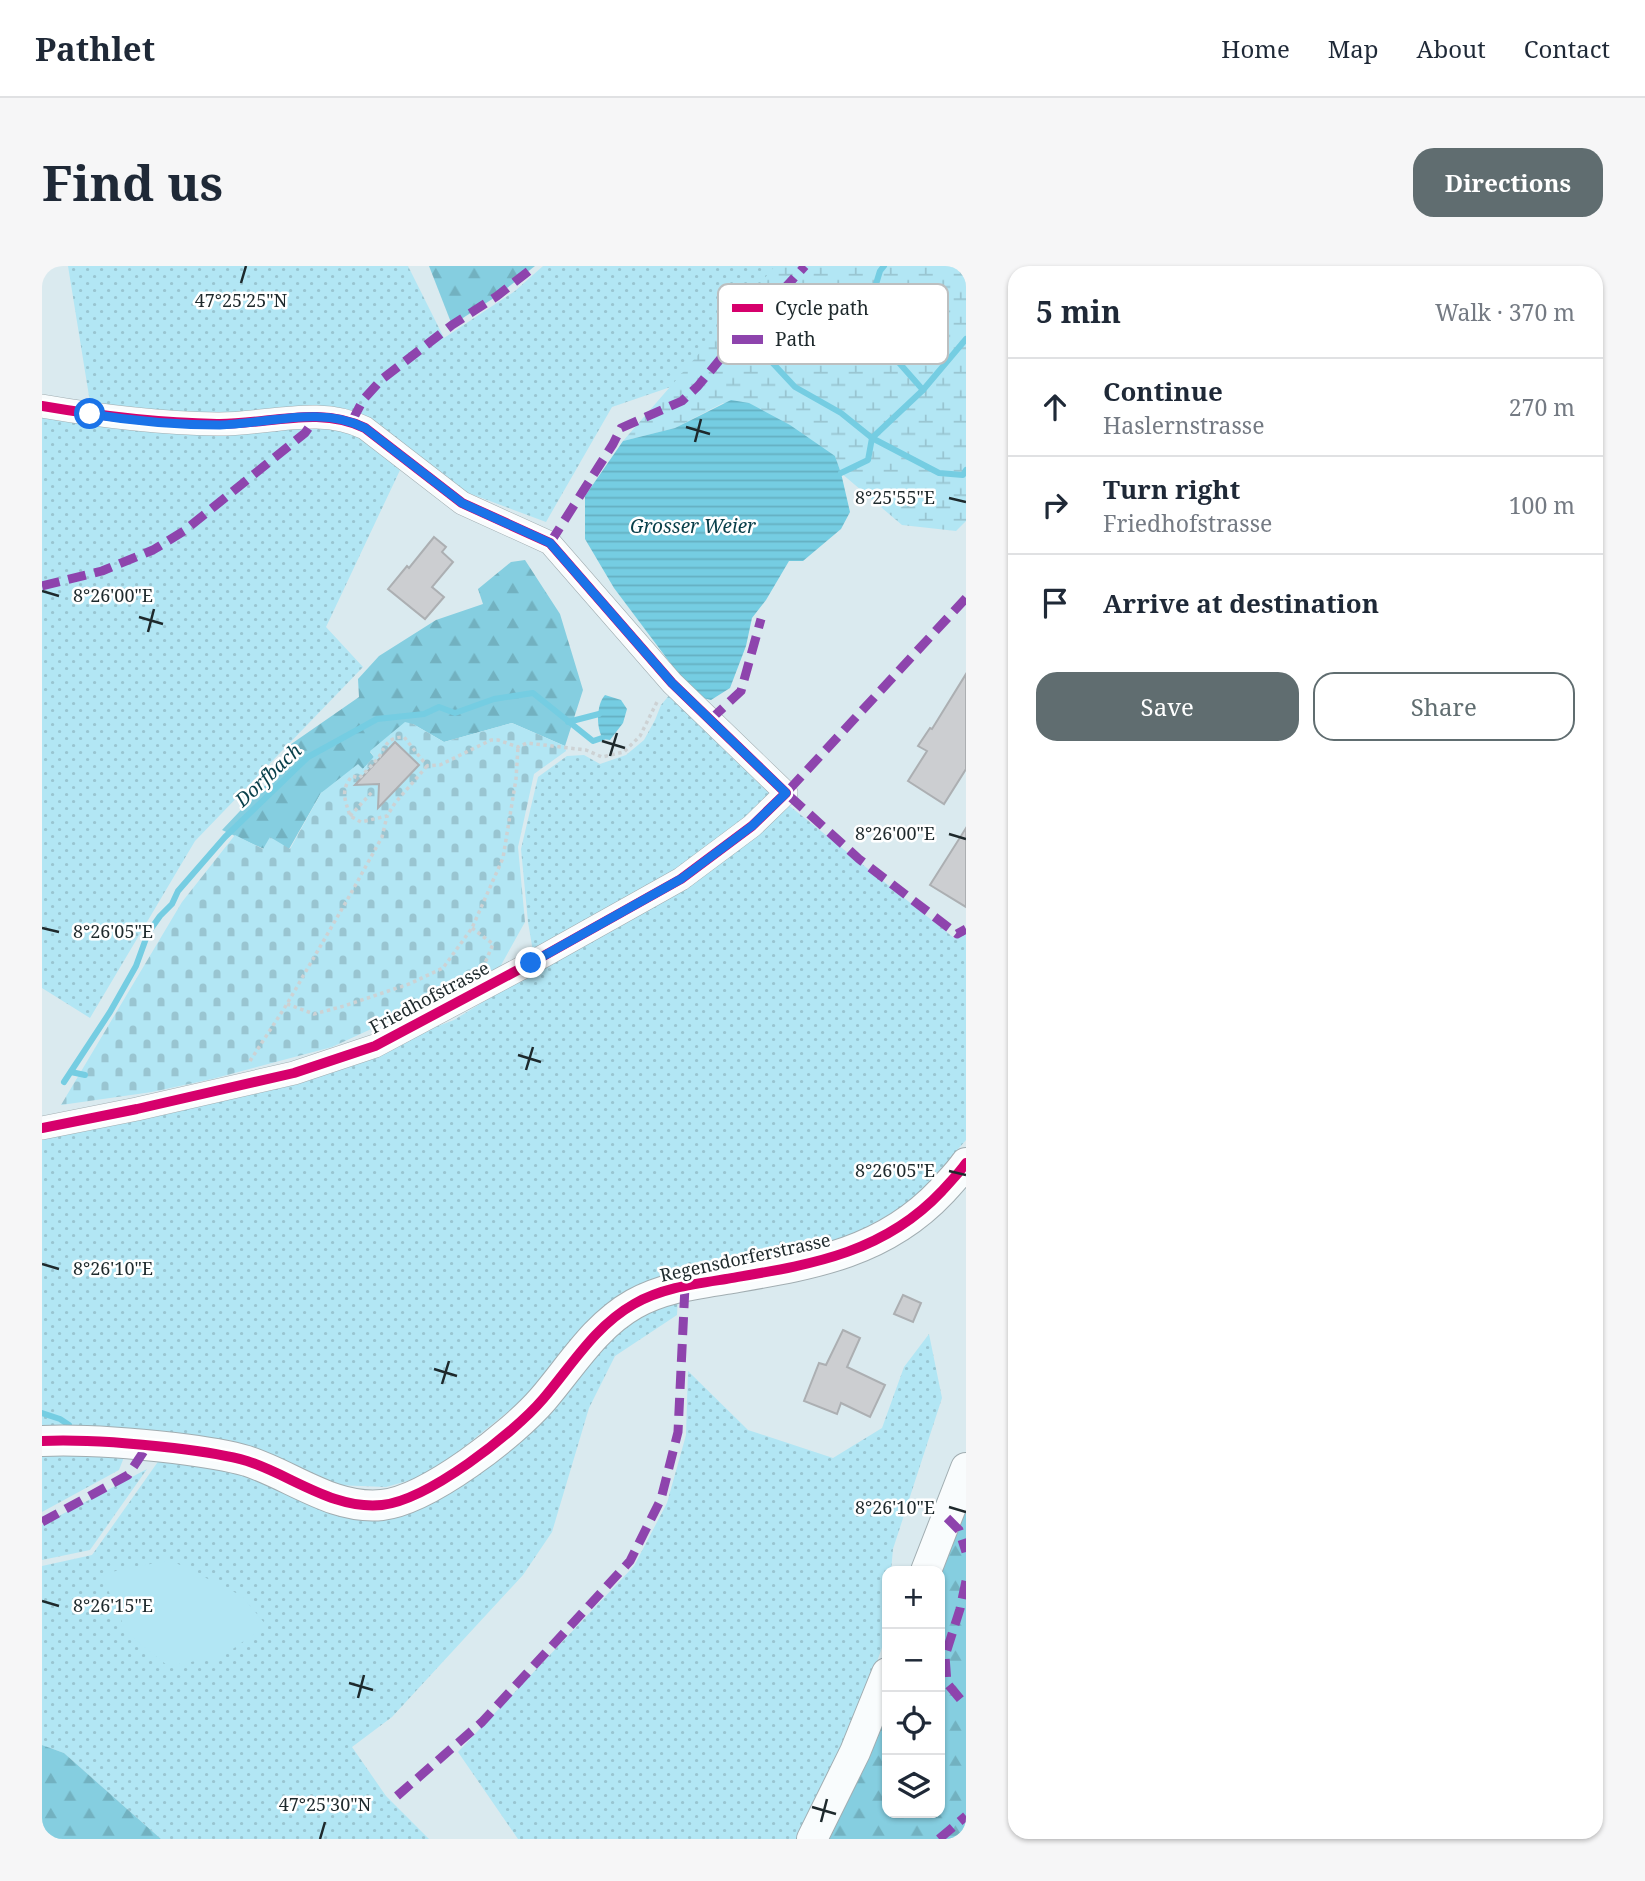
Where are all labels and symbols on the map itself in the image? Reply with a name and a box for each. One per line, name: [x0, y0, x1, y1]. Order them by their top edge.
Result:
legend: [718, 284, 948, 364]
text: 47°25'25"N: [195, 288, 288, 312]
text: Cycle path: [775, 295, 869, 321]
text: Path: [775, 326, 816, 352]
route start: [74, 398, 105, 429]
text: 8°25'55"E: [855, 485, 935, 509]
water label: Grosser Weier: [630, 513, 756, 539]
text: 8°26'00"E: [73, 583, 153, 607]
water label: Dorfbach: [228, 737, 307, 813]
text: 8°26'00"E: [855, 821, 935, 845]
text: 8°26'05"E: [73, 919, 153, 943]
route end: [515, 947, 546, 978]
street label: Friedhofstrasse: [365, 955, 493, 1039]
text: 8°26'05"E: [855, 1158, 935, 1182]
street label: Regensdorferstrasse: [658, 1227, 832, 1287]
text: 8°26'10"E: [73, 1256, 153, 1280]
text: 8°26'10"E: [855, 1495, 935, 1519]
text: 8°26'15"E: [73, 1593, 153, 1617]
text: 47°25'30"N: [279, 1792, 372, 1816]

